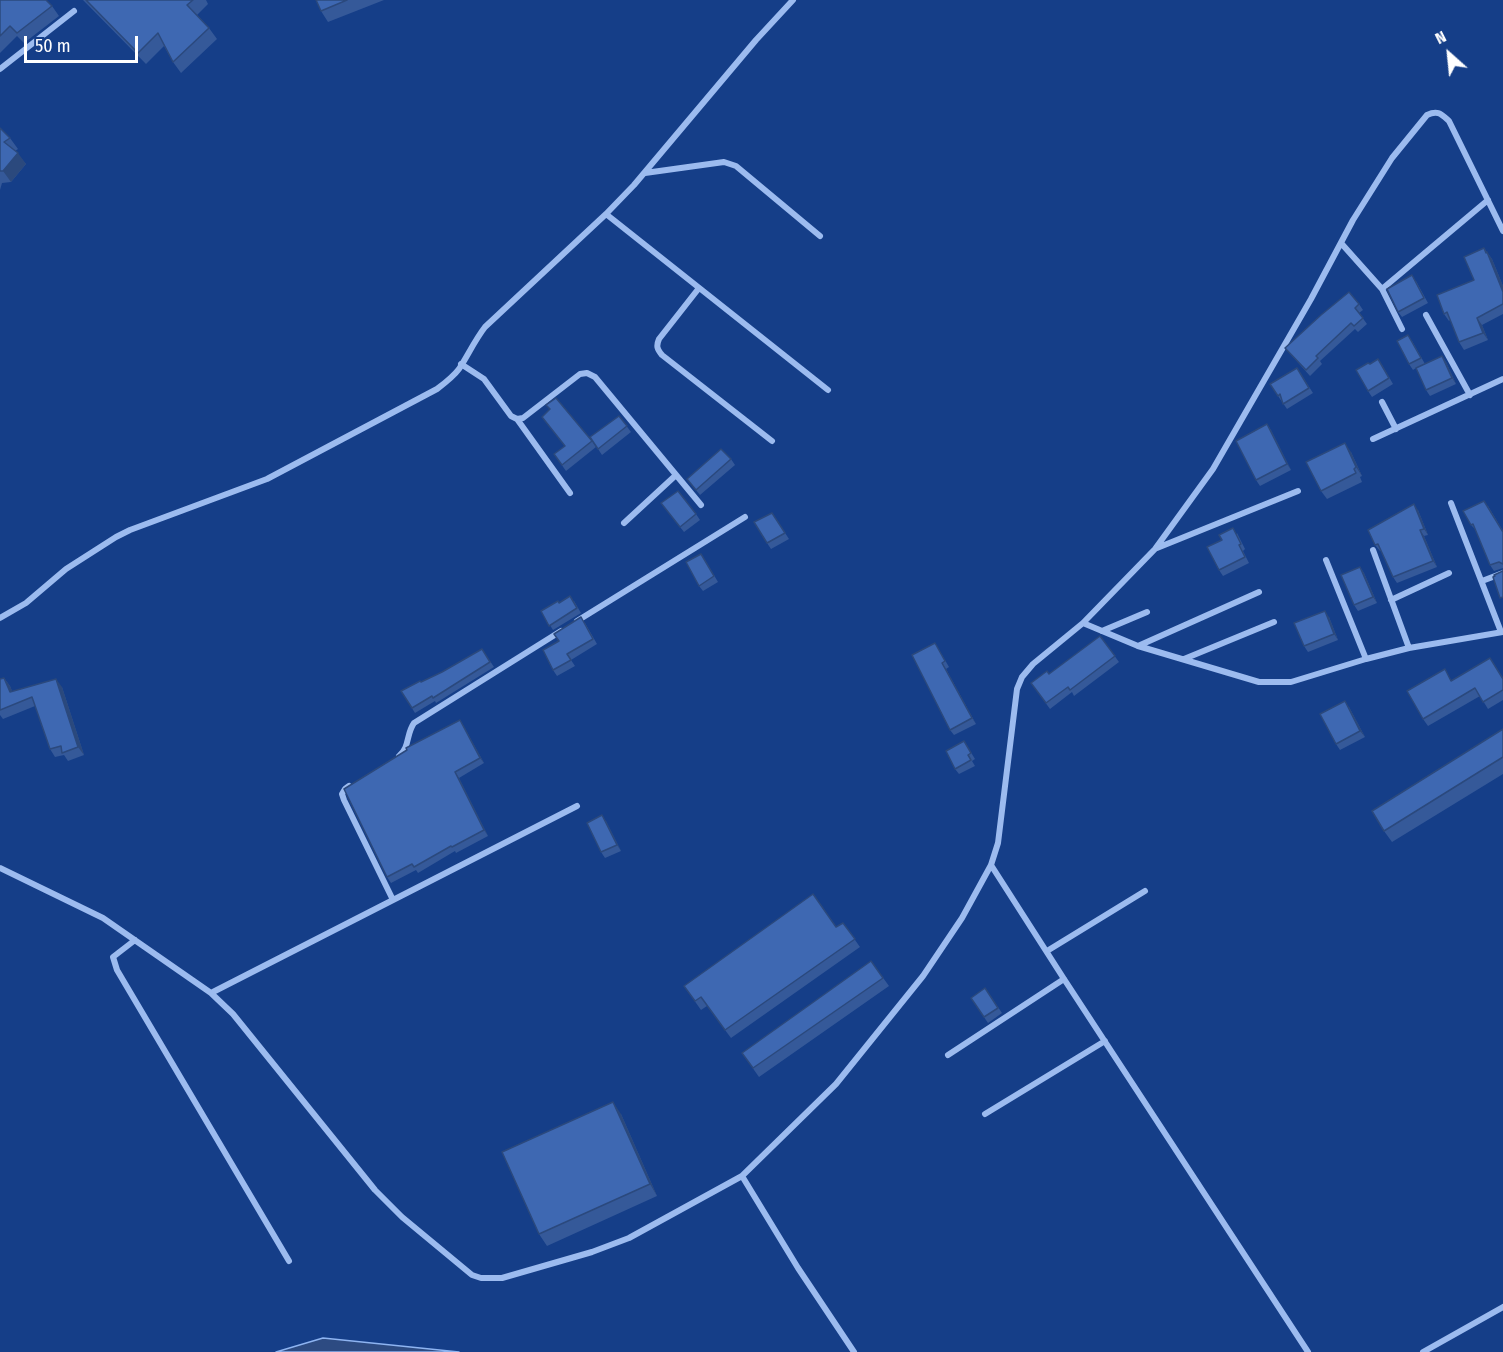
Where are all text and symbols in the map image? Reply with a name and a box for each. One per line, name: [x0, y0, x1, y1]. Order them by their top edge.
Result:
scale bar: [27, 24, 141, 62]
north arrow: [1419, 24, 1479, 84]
text: N: [1432, 27, 1449, 48]
text: 50 m: [35, 35, 71, 57]

